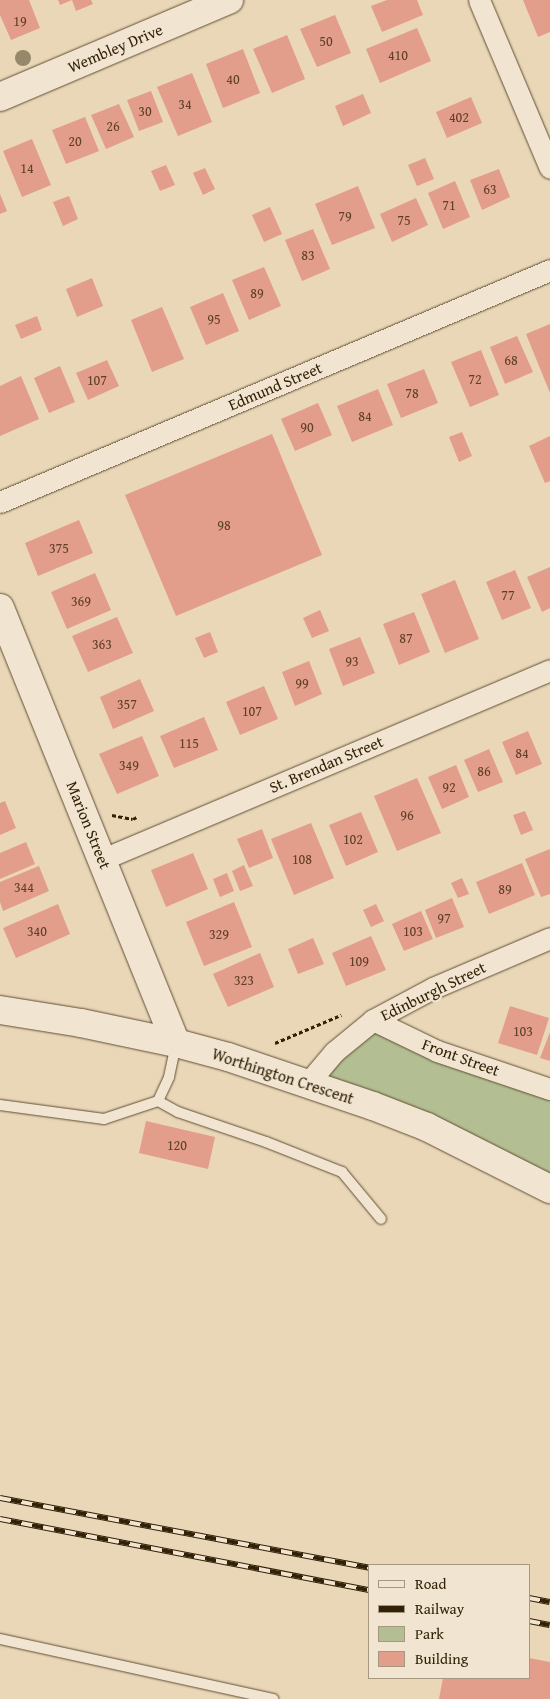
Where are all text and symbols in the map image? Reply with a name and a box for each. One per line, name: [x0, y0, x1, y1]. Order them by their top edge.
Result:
house number: 19: [13, 13, 27, 29]
street label: Wembley Drive: [65, 19, 165, 77]
house number: 50: [319, 33, 333, 49]
house number: 410: [388, 47, 408, 63]
house number: 40: [226, 71, 240, 87]
house number: 34: [178, 96, 192, 112]
house number: 30: [138, 103, 152, 119]
house number: 402: [449, 109, 469, 125]
house number: 26: [106, 118, 120, 134]
house number: 20: [68, 133, 82, 149]
house number: 14: [20, 160, 34, 176]
house number: 63: [483, 181, 497, 197]
house number: 71: [442, 197, 456, 213]
house number: 79: [338, 208, 352, 224]
house number: 75: [397, 212, 411, 228]
house number: 83: [301, 247, 315, 263]
house number: 89: [250, 285, 264, 301]
house number: 95: [207, 311, 221, 327]
house number: 68: [504, 352, 518, 368]
street label: Edmund Street: [225, 358, 325, 414]
house number: 72: [468, 371, 482, 387]
house number: 107: [87, 372, 107, 388]
house number: 78: [405, 385, 419, 401]
house number: 84: [358, 408, 372, 424]
house number: 90: [300, 419, 314, 435]
house number: 98: [217, 517, 231, 533]
house number: 375: [49, 540, 69, 556]
house number: 77: [501, 587, 515, 603]
house number: 369: [71, 593, 91, 609]
house number: 87: [399, 630, 413, 646]
house number: 363: [92, 636, 112, 652]
house number: 93: [345, 653, 359, 669]
house number: 99: [295, 675, 309, 691]
house number: 357: [117, 696, 137, 712]
house number: 107: [242, 703, 262, 719]
street label: St. Brendan Street: [266, 731, 386, 797]
house number: 115: [179, 735, 199, 751]
house number: 84: [515, 745, 529, 761]
house number: 349: [119, 757, 139, 773]
house number: 86: [477, 763, 491, 779]
street label: Marion Street: [63, 778, 115, 872]
house number: 92: [442, 779, 456, 795]
house number: 96: [400, 807, 414, 823]
house number: 102: [343, 831, 363, 847]
house number: 108: [292, 851, 312, 867]
house number: 344: [14, 879, 34, 895]
house number: 89: [498, 881, 512, 897]
house number: 97: [437, 910, 451, 926]
house number: 340: [27, 923, 47, 939]
house number: 103: [403, 923, 423, 939]
house number: 329: [209, 926, 229, 942]
house number: 109: [349, 953, 369, 969]
street label: Edinburgh Street: [377, 957, 489, 1025]
house number: 323: [234, 972, 254, 988]
house number: 103: [513, 1023, 533, 1039]
street label: Front Street: [420, 1034, 502, 1080]
street label: Worthington Crescent: [210, 1044, 356, 1108]
house number: 120: [167, 1137, 187, 1153]
legend: [368, 1564, 530, 1679]
text: Road: [415, 1573, 446, 1594]
text: Railway: [415, 1598, 464, 1619]
text: Park: [415, 1623, 444, 1644]
text: Building: [415, 1648, 468, 1669]

